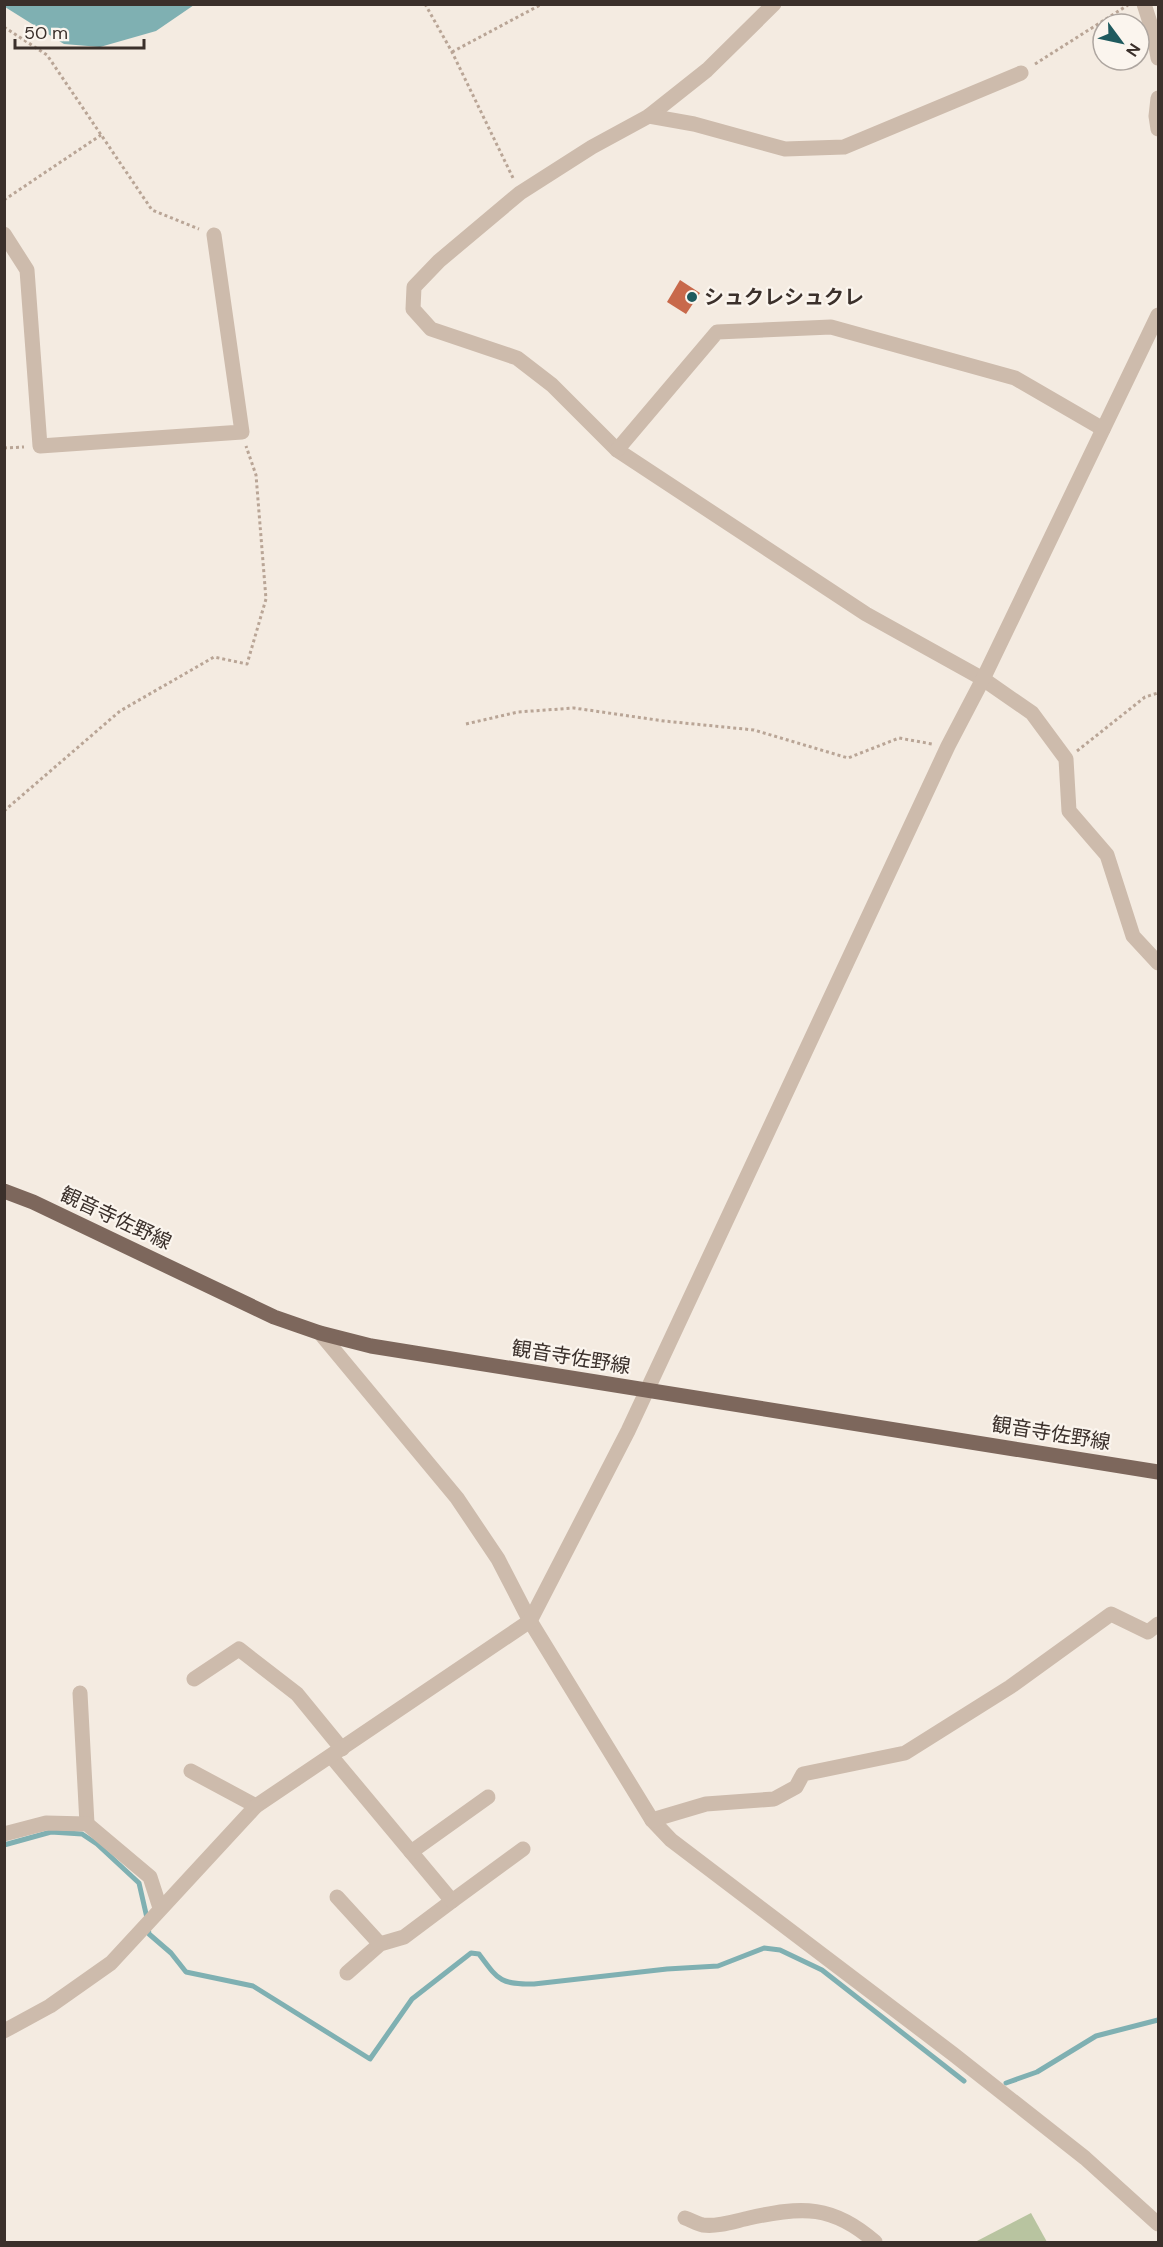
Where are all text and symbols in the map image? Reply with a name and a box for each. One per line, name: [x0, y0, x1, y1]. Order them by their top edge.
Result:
scale bar: [15, 12, 144, 50]
north arrow: [1091, 12, 1151, 72]
text: 50 m: [24, 21, 68, 45]
text: N: [1121, 39, 1145, 61]
place label: シュクレシュクレ: [704, 284, 864, 310]
marker: シュクレシュクレ: [685, 290, 699, 304]
street label: 観音寺佐野線: [56, 1181, 176, 1255]
street label: 観音寺佐野線: [510, 1335, 632, 1379]
street label: 観音寺佐野線: [990, 1411, 1112, 1455]

